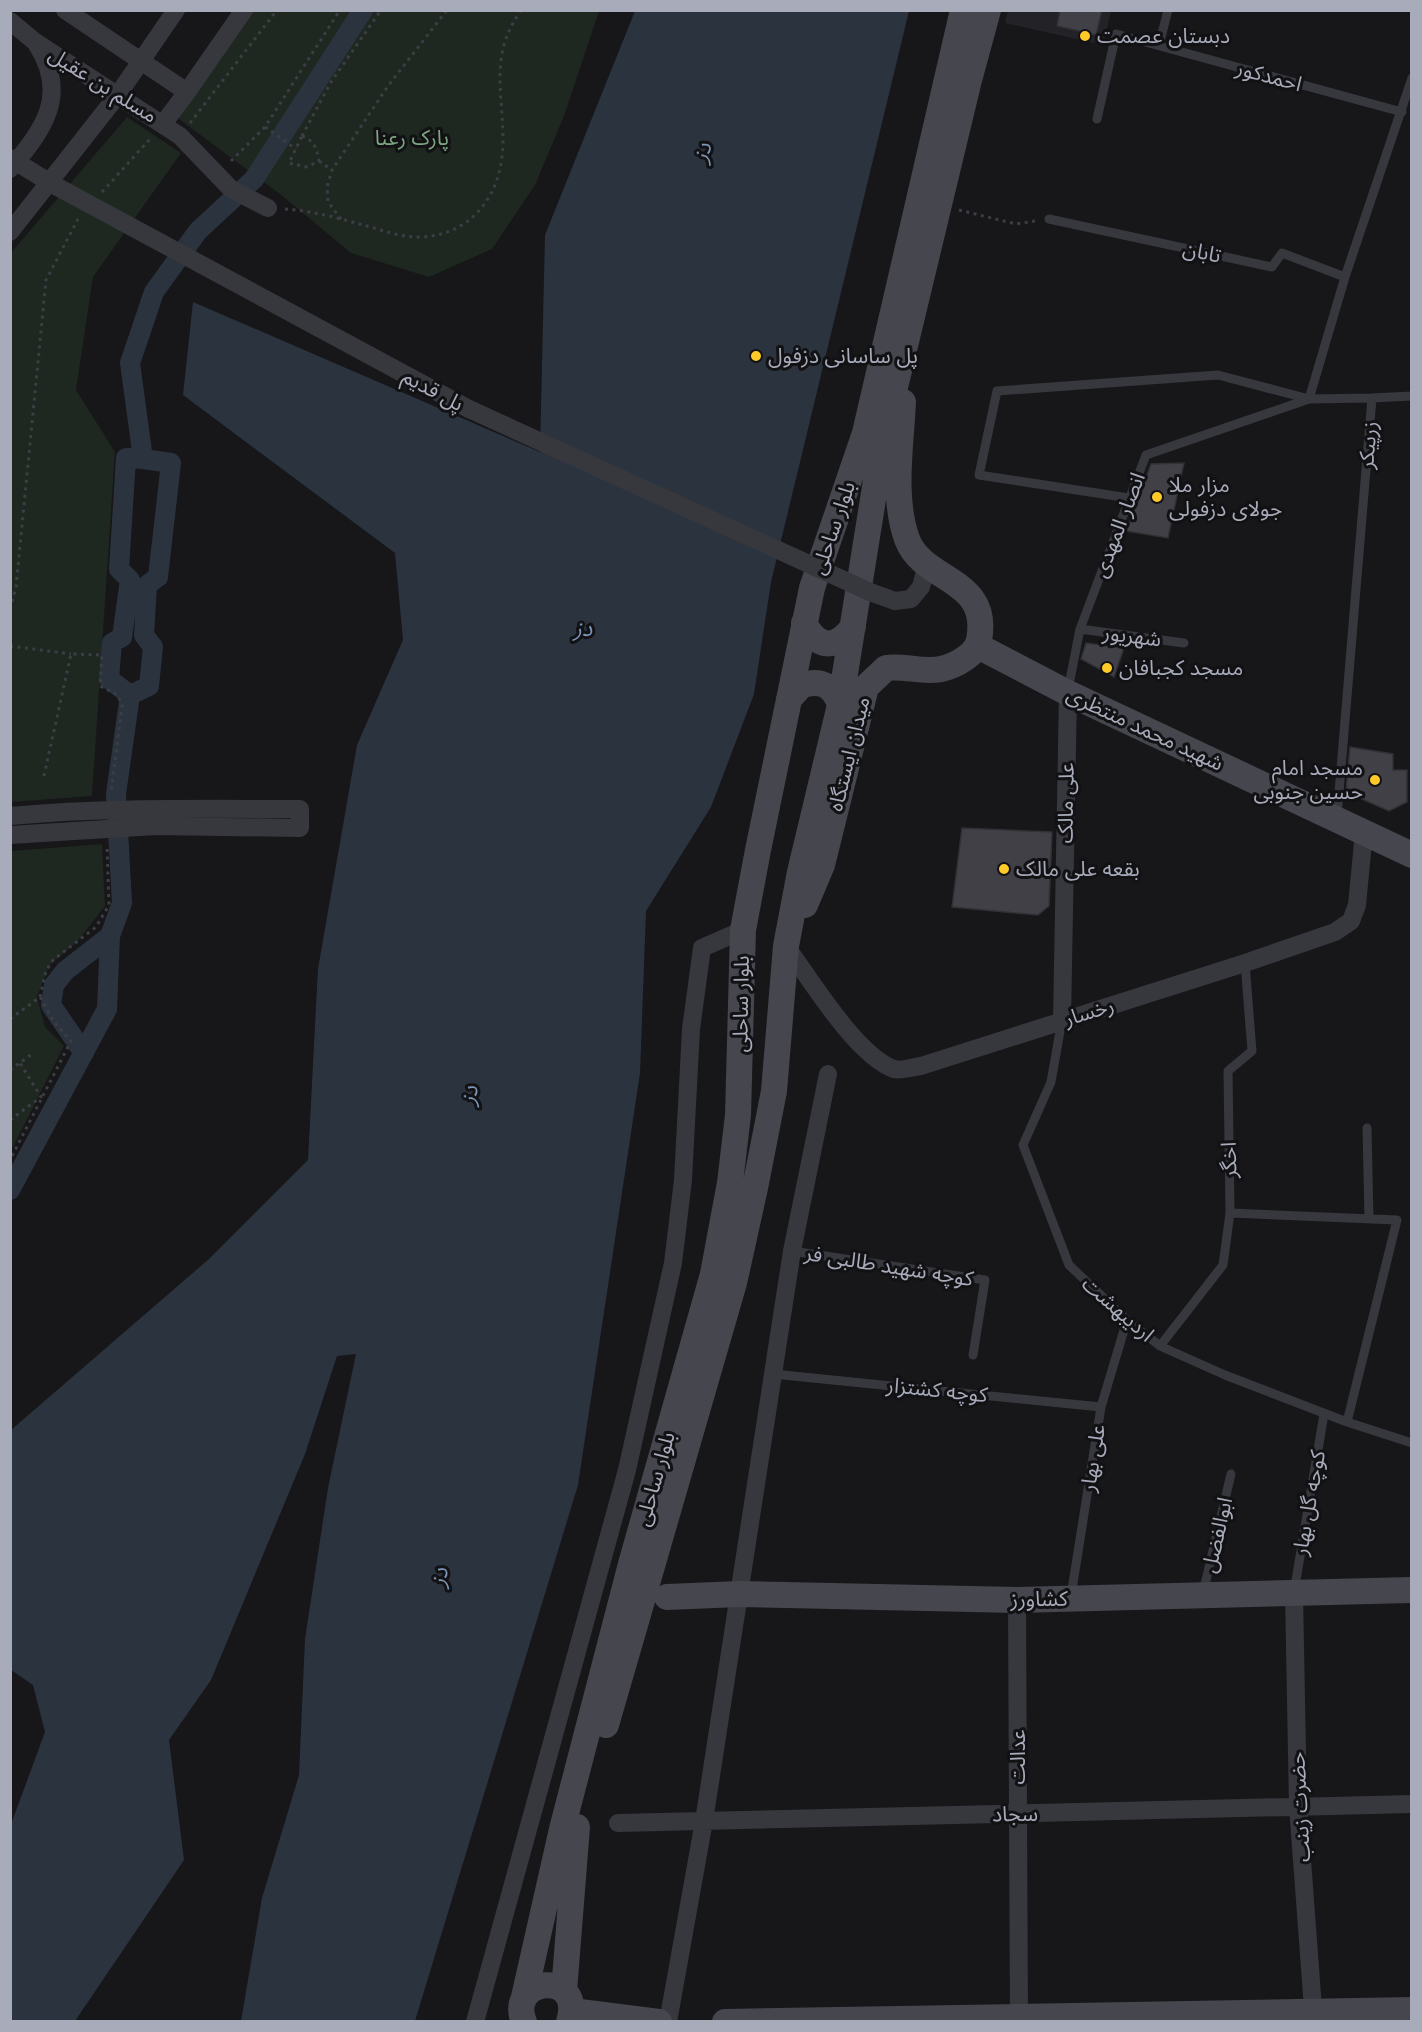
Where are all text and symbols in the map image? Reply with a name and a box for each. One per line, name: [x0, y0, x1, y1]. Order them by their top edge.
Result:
place label: دبستان عصمت: [1097, 22, 1230, 50]
marker: دبستان عصمت: [1078, 29, 1092, 43]
street label: مسلم بن عقیل: [43, 40, 163, 130]
street label: احمدکور: [1232, 54, 1305, 98]
park label: پارک رعنا: [375, 124, 449, 152]
water label: دز: [685, 138, 719, 167]
street label: تابان: [1180, 234, 1224, 270]
place label: پل ساسانی دزفول: [768, 342, 918, 370]
marker: پل ساسانی دزفول: [749, 349, 763, 363]
street label: پل قدیم: [397, 362, 469, 419]
street label: زرپیکر: [1352, 420, 1384, 471]
street label: انصار المهدی: [1086, 468, 1152, 582]
place label: مزار ملا جولای دزفولی: [1169, 471, 1282, 523]
street label: بلوار ساحلی: [804, 478, 862, 578]
marker: مزار ملا جولای دزفولی: [1150, 490, 1164, 504]
water label: دز: [572, 614, 593, 643]
street label: شهریور: [1100, 618, 1163, 653]
place label: مسجد کجبافان: [1119, 654, 1243, 682]
marker: مسجد کجبافان: [1100, 661, 1114, 675]
street label: شهید محمد منتظری: [1062, 680, 1228, 778]
street label: میدان ایستگاه: [821, 694, 877, 814]
place label: مسجد امام حسین جنوبی: [1253, 754, 1363, 806]
street label: علی مالک: [1051, 762, 1081, 844]
marker: مسجد امام حسین جنوبی: [1368, 773, 1382, 787]
place label: بقعه علی مالک: [1016, 855, 1140, 883]
marker: بقعه علی مالک: [997, 862, 1011, 876]
street label: بلوار ساحلی: [726, 955, 756, 1053]
street label: رخسار: [1060, 991, 1117, 1033]
water label: دز: [453, 1083, 485, 1109]
street label: اخگر: [1215, 1142, 1243, 1179]
street label: کوچه شهید طالبی فر: [802, 1239, 976, 1293]
street label: اردیبهشت: [1076, 1270, 1160, 1348]
street label: کوچه کشتزار: [884, 1371, 989, 1409]
street label: علی بهار: [1074, 1422, 1112, 1495]
street label: بلوار ساحلی: [628, 1429, 682, 1529]
street label: کوچه گل بهار: [1286, 1448, 1332, 1559]
street label: ابوالفضل: [1195, 1494, 1239, 1576]
water label: دز: [423, 1565, 455, 1591]
street label: کشاورز: [1009, 1584, 1068, 1614]
street label: عدالت: [1004, 1729, 1032, 1785]
street label: حضرت زینب: [1283, 1751, 1317, 1863]
street label: سجاد: [992, 1800, 1038, 1828]

